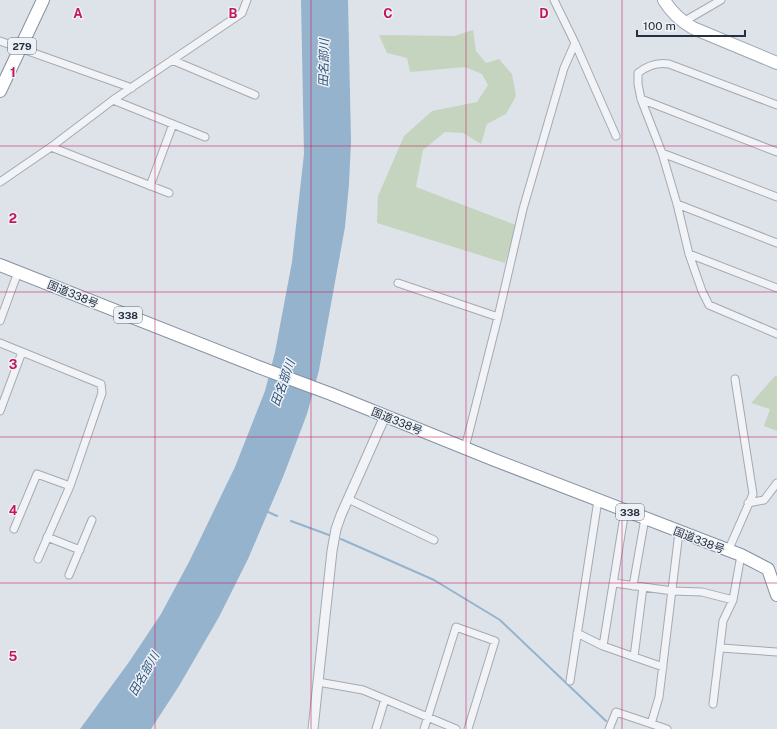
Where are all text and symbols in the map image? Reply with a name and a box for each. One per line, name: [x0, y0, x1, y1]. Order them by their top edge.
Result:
text: A: [73, 6, 83, 21]
text: B: [229, 6, 238, 21]
text: C: [383, 6, 393, 21]
text: D: [539, 6, 549, 21]
scale bar: [637, 12, 745, 38]
text: 100 m: [643, 19, 676, 33]
water label: 田名部川: [317, 37, 331, 87]
road number: 279: [8, 38, 36, 54]
text: 1: [10, 65, 16, 80]
text: 2: [9, 211, 17, 226]
street label: 国道338号: [46, 278, 100, 310]
road number: 338: [114, 307, 142, 323]
water label: 田名部川: [268, 356, 298, 408]
text: 3: [9, 357, 18, 372]
street label: 国道338号: [370, 405, 424, 437]
text: 4: [9, 503, 18, 518]
road number: 338: [616, 504, 644, 520]
street label: 国道338号: [672, 525, 726, 555]
water label: 田名部川: [126, 648, 163, 698]
text: 5: [9, 649, 18, 664]

